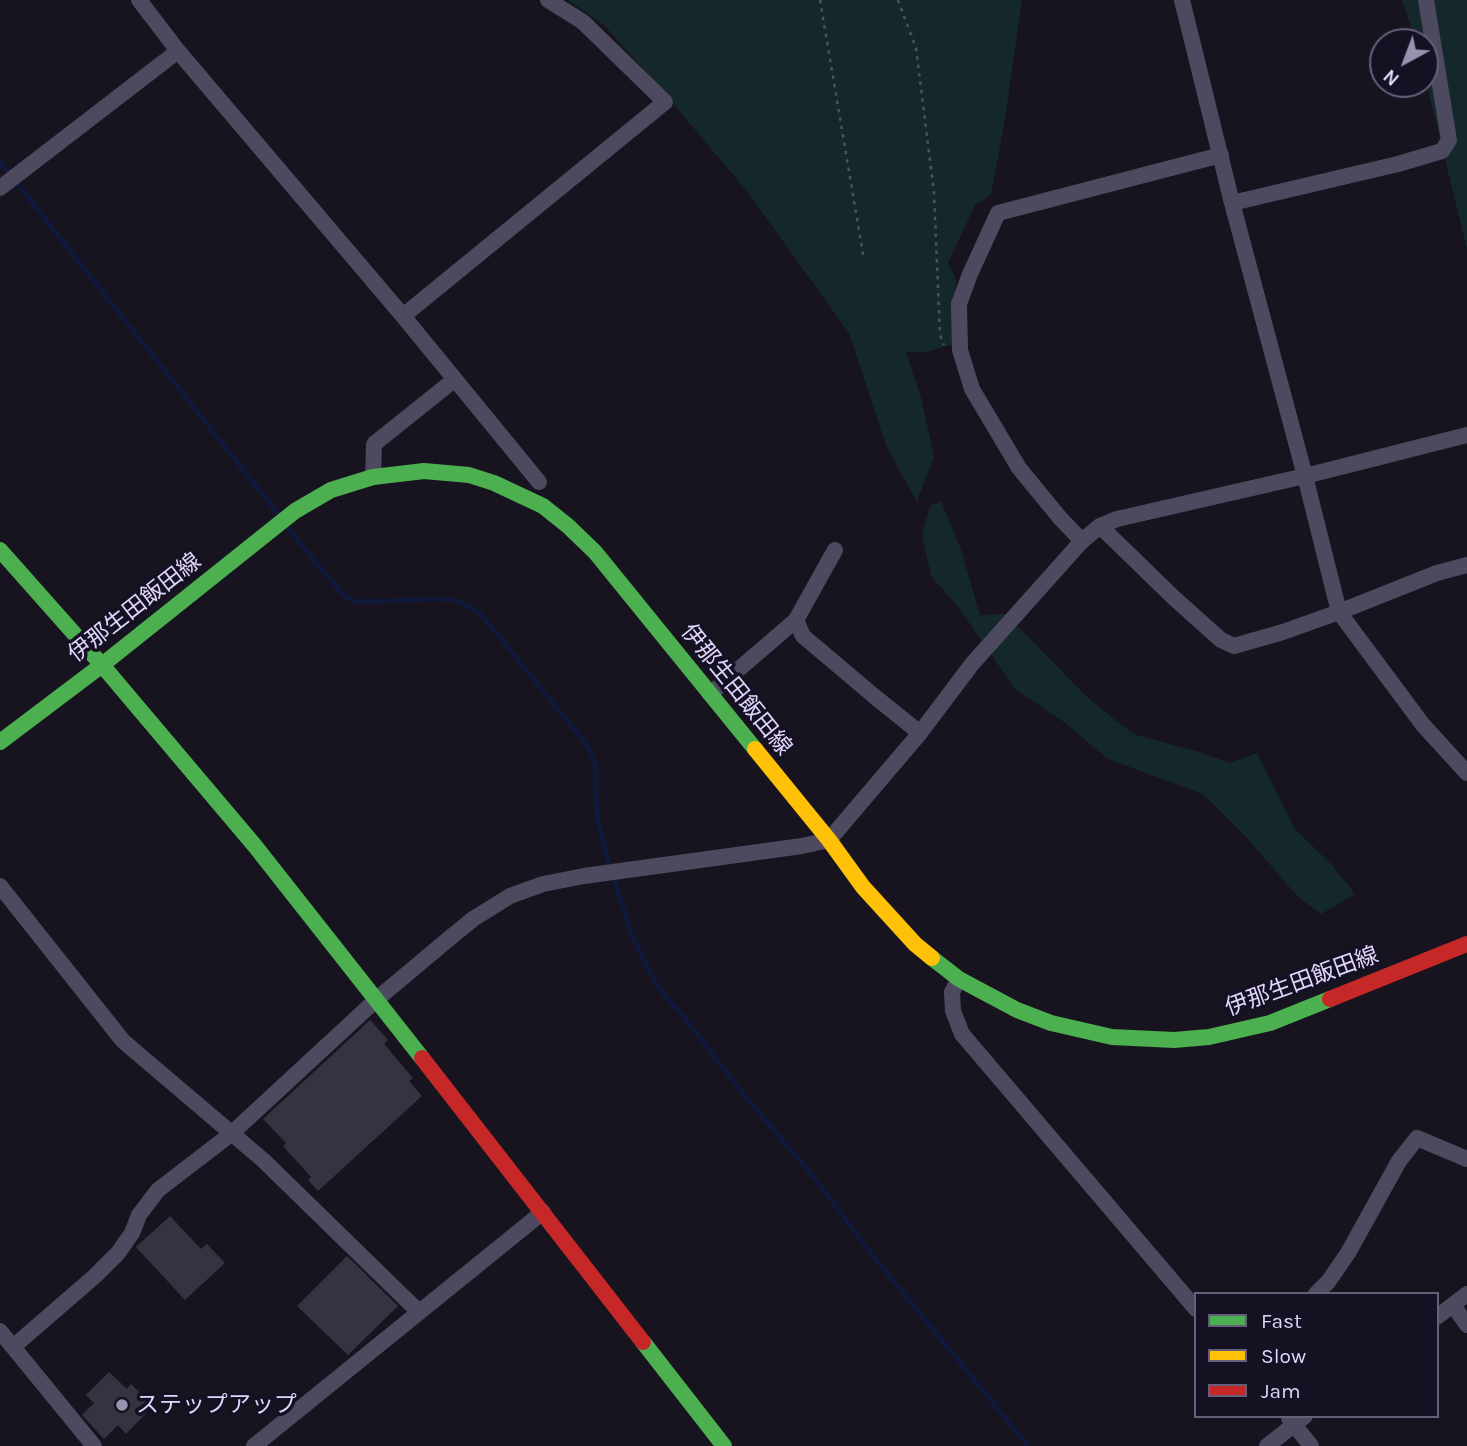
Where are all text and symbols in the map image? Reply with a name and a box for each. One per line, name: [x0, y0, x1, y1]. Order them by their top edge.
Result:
north arrow: [1369, 28, 1439, 98]
text: N: [1379, 65, 1404, 90]
street label: 伊那生田飯田線: [63, 548, 207, 668]
street label: 伊那生田飯田線: [675, 619, 797, 761]
street label: 伊那生田飯田線: [1222, 941, 1382, 1023]
legend: [1194, 1292, 1439, 1418]
text: Fast: [1261, 1309, 1302, 1333]
text: Slow: [1261, 1344, 1306, 1368]
text: Jam: [1261, 1379, 1301, 1403]
place label: ステップアップ: [136, 1391, 297, 1419]
marker: ステップアップ: [114, 1397, 130, 1413]

